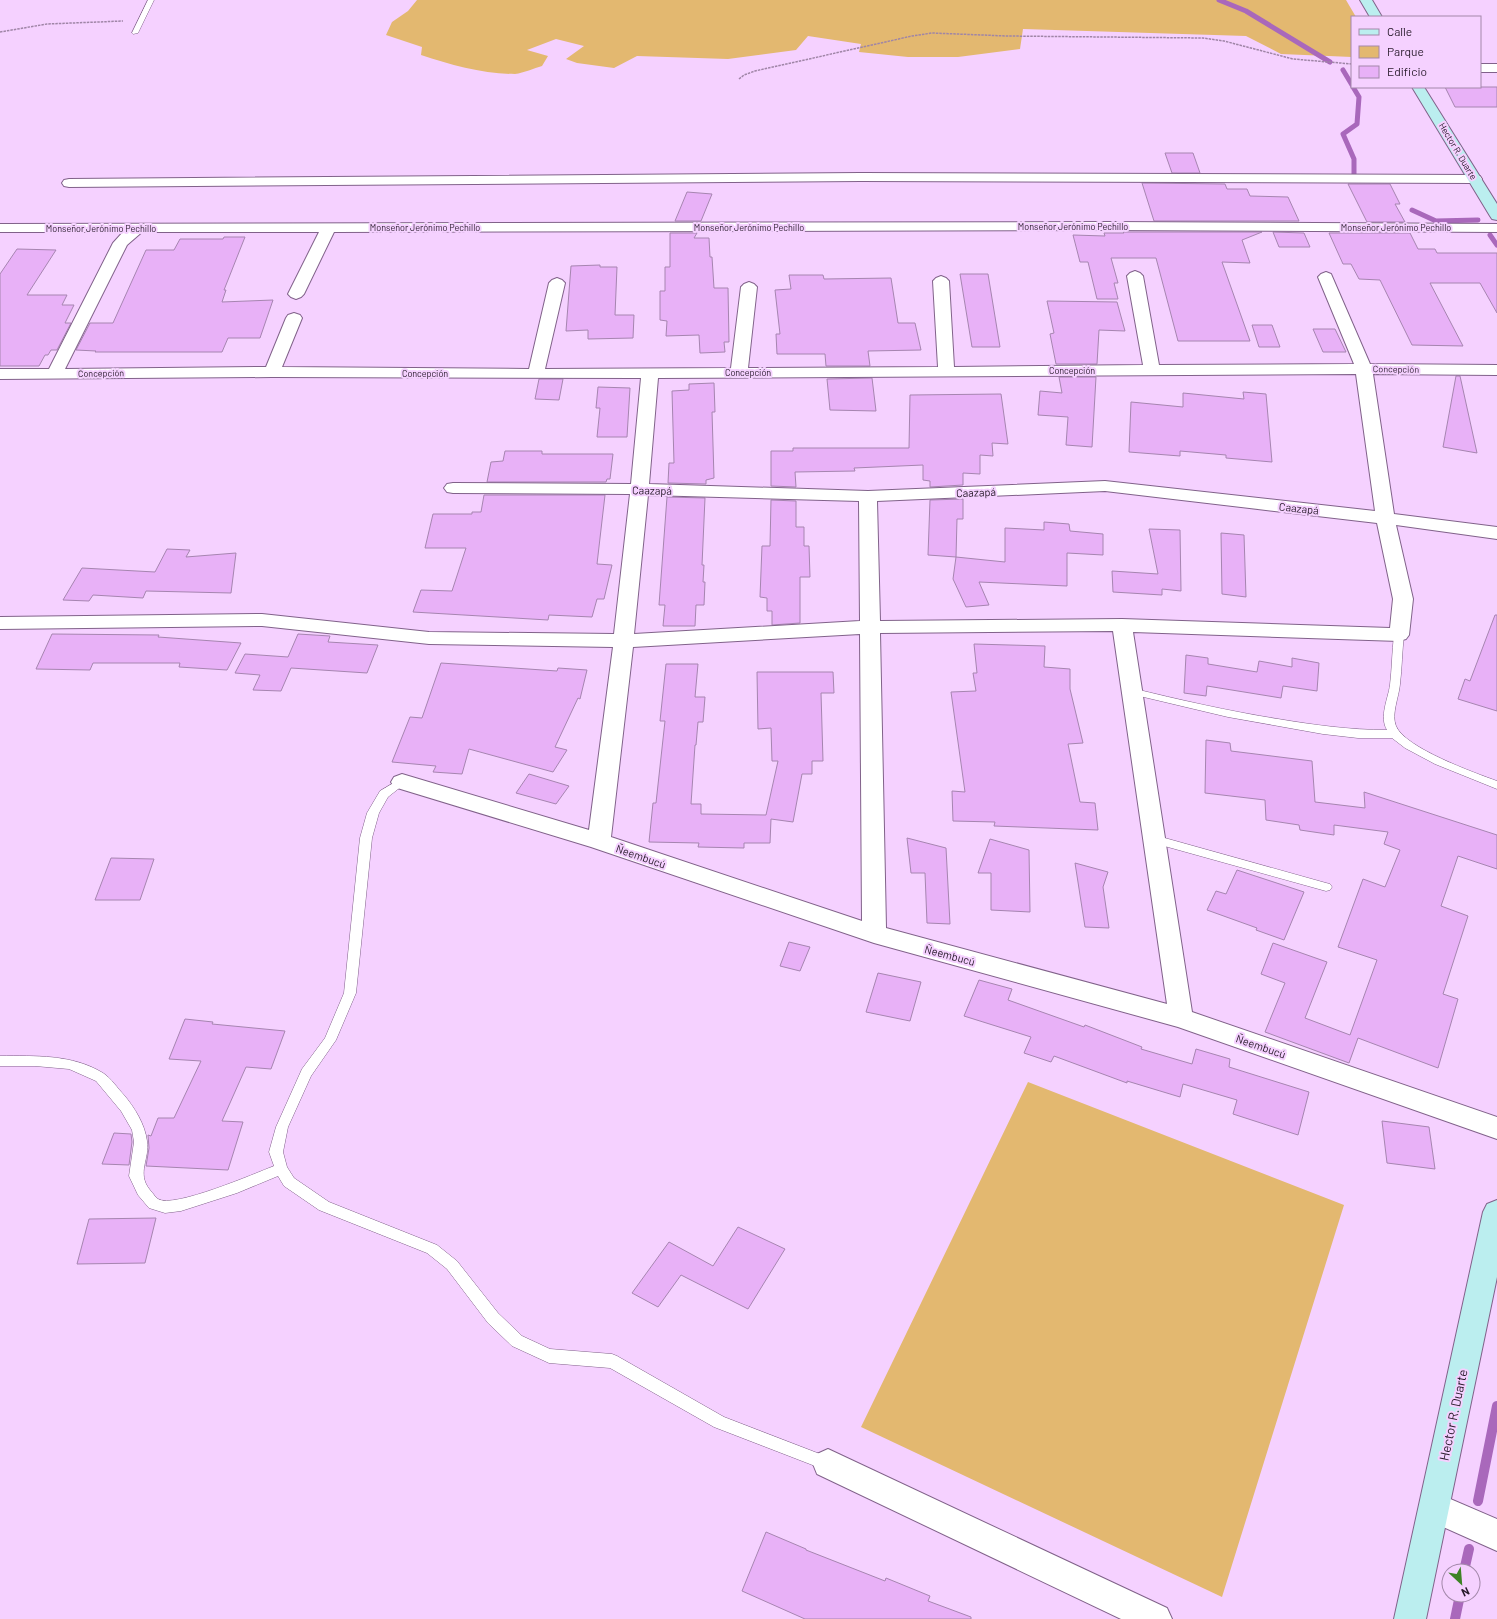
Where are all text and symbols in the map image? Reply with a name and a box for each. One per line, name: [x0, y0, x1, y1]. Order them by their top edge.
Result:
legend: [1351, 16, 1481, 88]
text: Calle: [1387, 24, 1412, 38]
text: Parque: [1387, 44, 1424, 58]
text: Edificio: [1387, 64, 1427, 78]
street label: Hector R. Duarte: [1437, 121, 1479, 182]
street label: Monseñor Jerónimo Pechillo: [1018, 221, 1128, 232]
street label: Monseñor Jerónimo Pechillo: [370, 222, 480, 233]
street label: Monseñor Jerónimo Pechillo: [694, 222, 804, 233]
street label: Monseñor Jerónimo Pechillo: [1341, 222, 1451, 233]
street label: Monseñor Jerónimo Pechillo: [46, 223, 156, 234]
street label: Concepción: [1373, 363, 1419, 375]
street label: Concepción: [1049, 365, 1095, 376]
street label: Concepción: [78, 367, 124, 379]
street label: Concepción: [725, 367, 771, 378]
street label: Concepción: [402, 368, 448, 379]
street label: Caazapá: [632, 483, 672, 497]
street label: Caazapá: [956, 485, 996, 499]
street label: Caazapá: [1278, 499, 1320, 517]
street label: Ñeembucú: [614, 841, 668, 871]
street label: Ñeembucú: [923, 942, 977, 968]
street label: Ñeembucú: [1234, 1031, 1288, 1061]
street label: Hector R. Duarte: [1435, 1368, 1471, 1462]
north arrow: [1441, 1563, 1481, 1603]
text: N: [1459, 1585, 1472, 1600]

